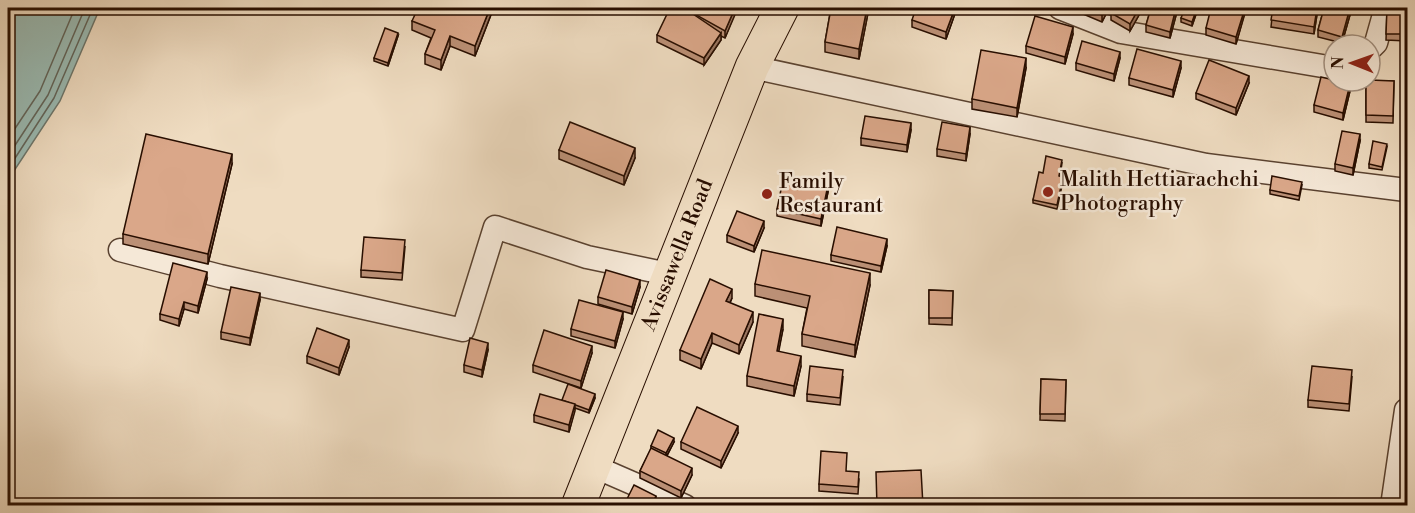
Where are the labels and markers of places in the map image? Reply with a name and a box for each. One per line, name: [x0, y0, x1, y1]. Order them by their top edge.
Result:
place label: Malith Hettiarachchi Photography: [1060, 167, 1259, 217]
place label: Family Restaurant: [779, 169, 884, 219]
marker: Malith Hettiarachchi Photography: [1041, 185, 1055, 199]
marker: Family Restaurant: [760, 187, 774, 201]

